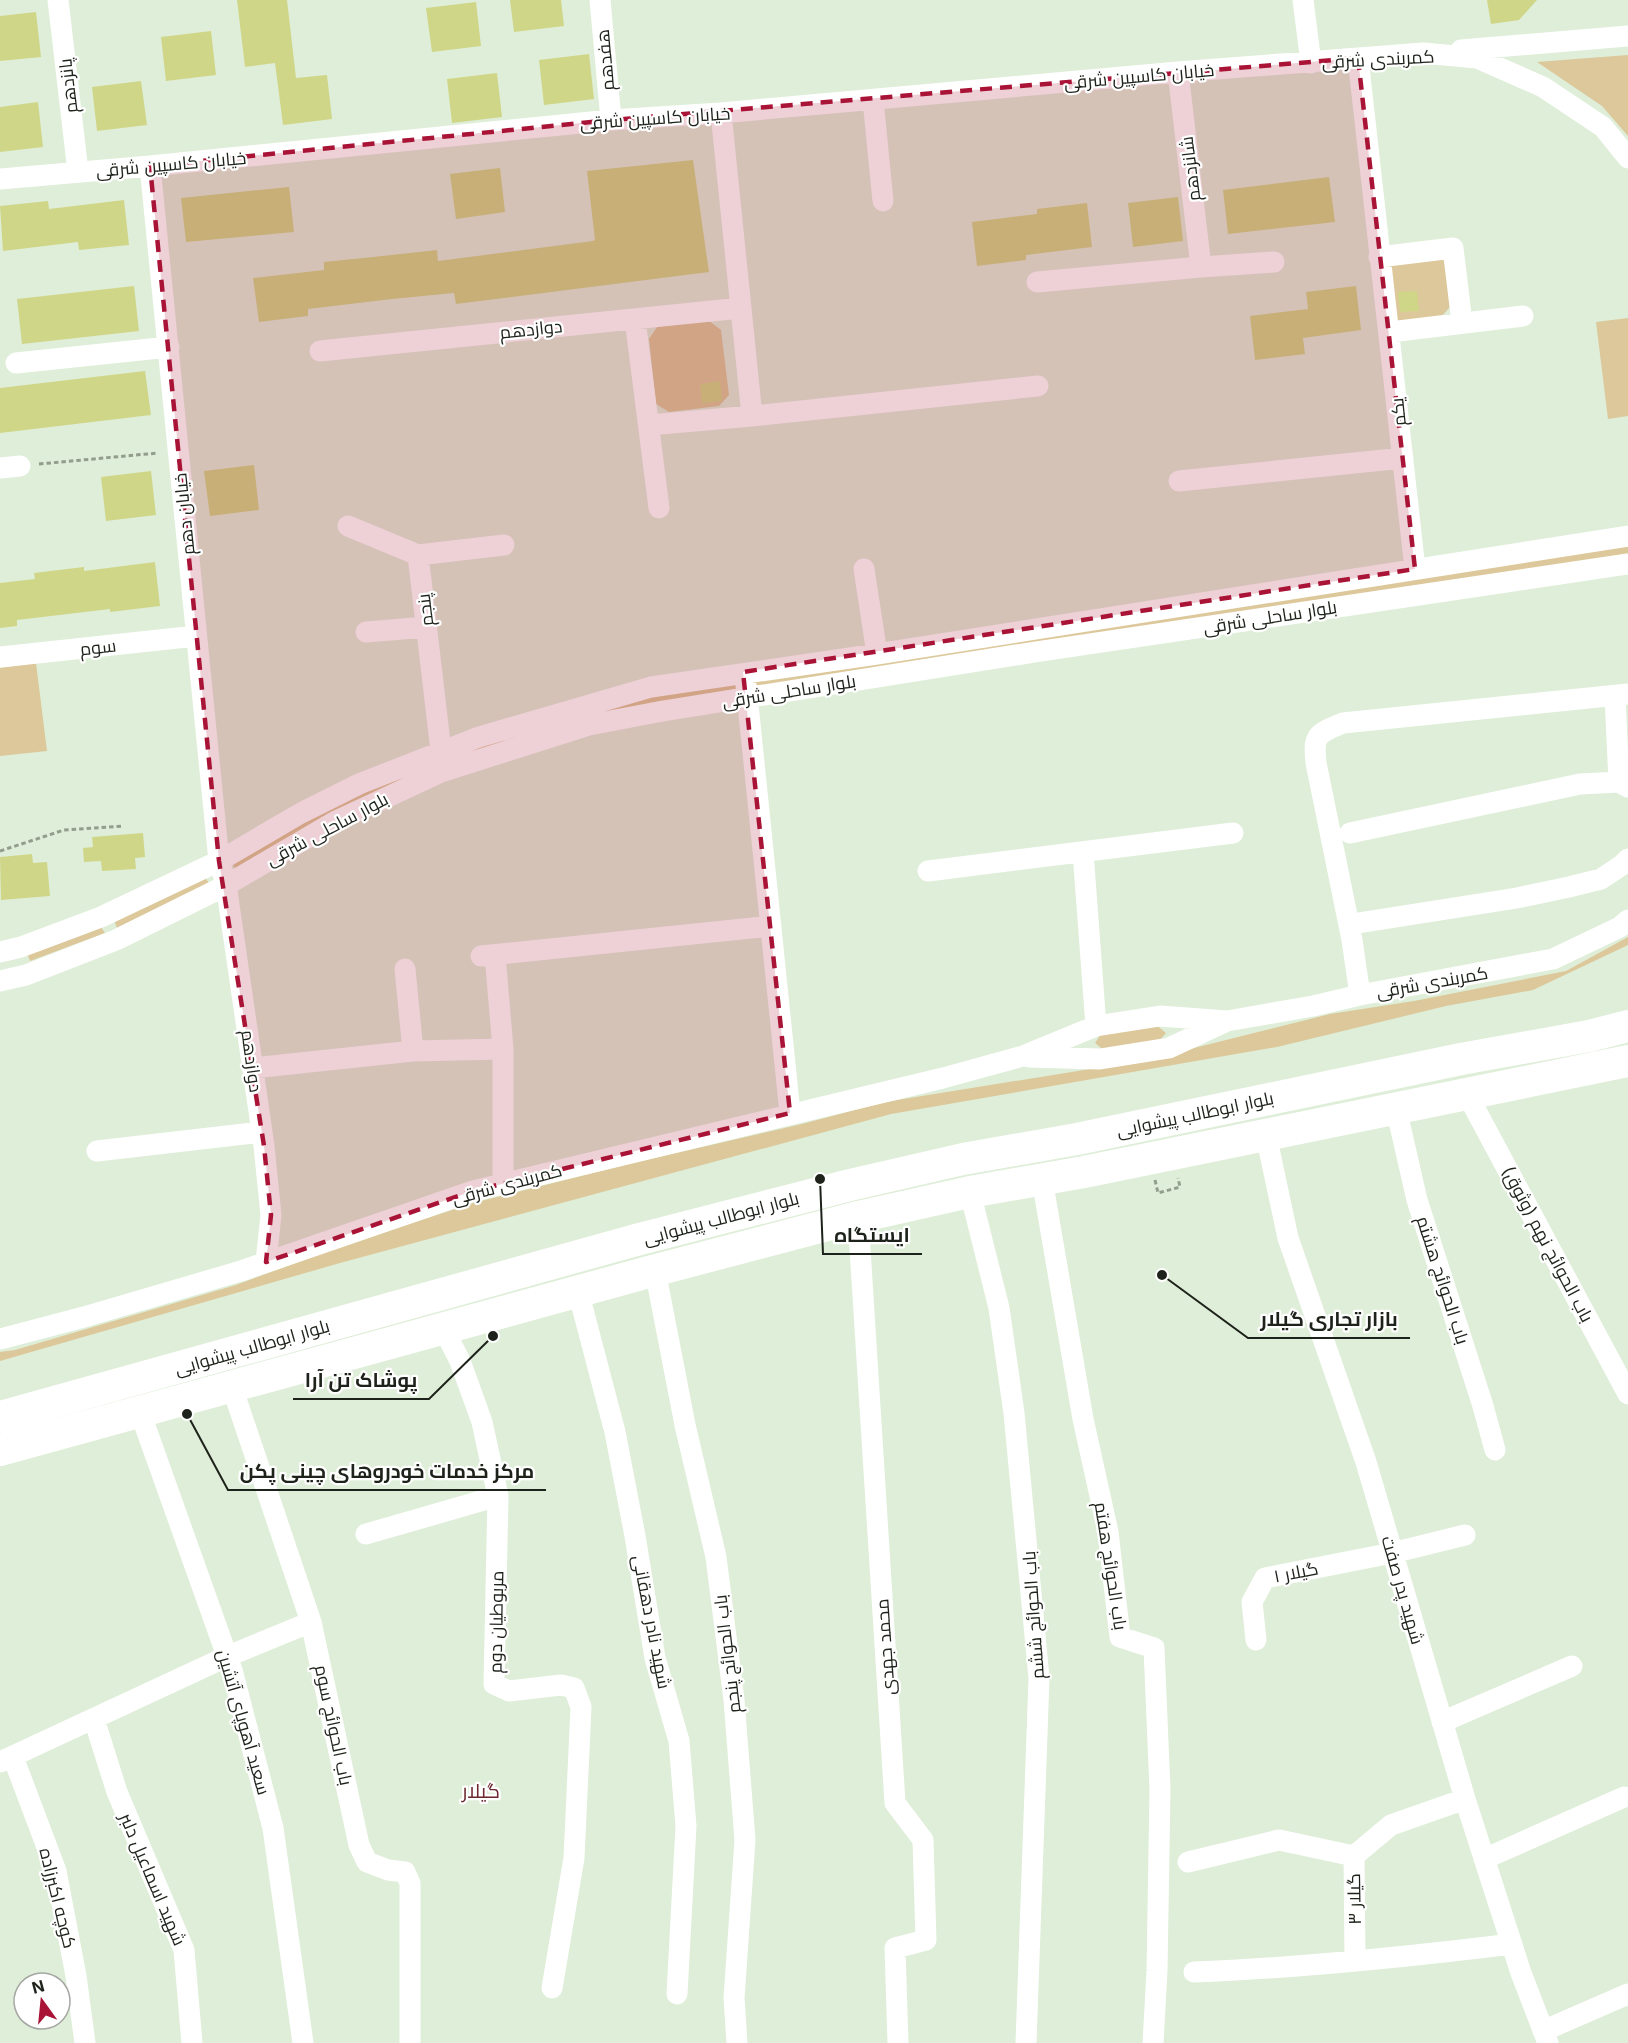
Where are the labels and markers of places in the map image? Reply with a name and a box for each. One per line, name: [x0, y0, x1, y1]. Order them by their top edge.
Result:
callout: ایستگاه: [823, 1216, 922, 1254]
callout: بازار تجاری گیلار: [1248, 1300, 1410, 1338]
callout: پوشاک تن آرا: [293, 1361, 429, 1399]
callout: مرکز خدمات خودروهای چینی پکن: [228, 1452, 546, 1490]

